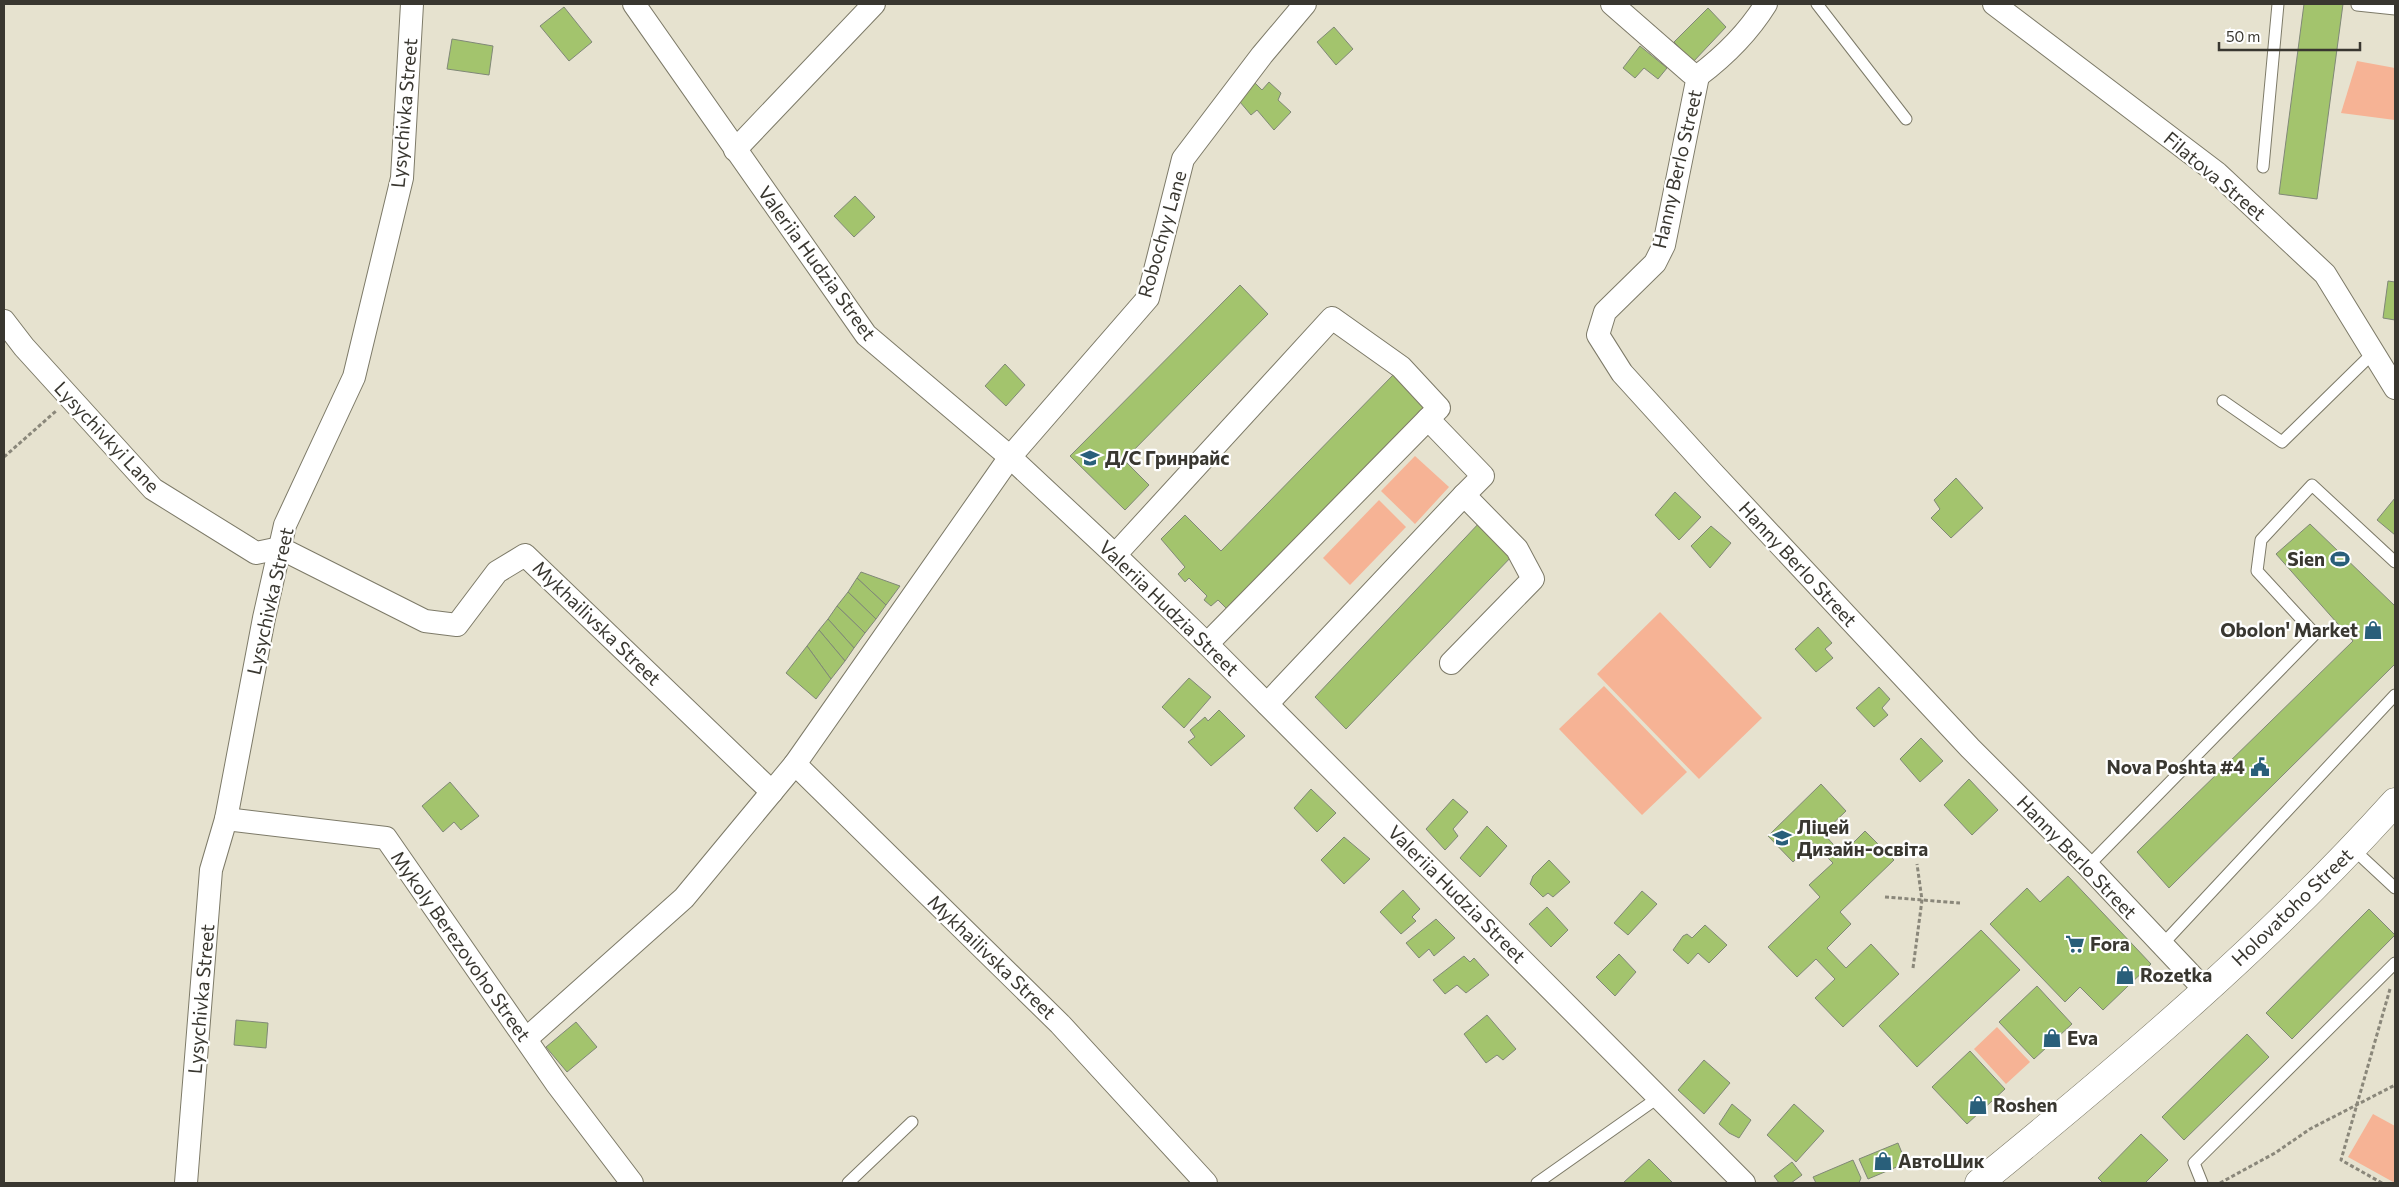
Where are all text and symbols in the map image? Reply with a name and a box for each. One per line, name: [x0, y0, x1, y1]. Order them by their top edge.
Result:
scale bar: [2219, 20, 2360, 52]
text: 50 m: [2226, 27, 2260, 45]
street label: Lysychivka Street: [385, 37, 422, 189]
street label: Hanny Berlo Street: [1647, 87, 1706, 251]
street label: Filatova Street: [2160, 126, 2271, 225]
street label: Robochyy Lane: [1132, 168, 1191, 300]
street label: Valeriia Hudzia Street: [754, 181, 881, 345]
street label: Lysychivkyi Lane: [50, 376, 165, 497]
place label: Д/С Гринрайс: [1105, 446, 1230, 469]
school or university icon: Д/С Гринрайс: [1079, 447, 1101, 469]
street label: Hanny Berlo Street: [1735, 496, 1862, 631]
street label: Lysychivka Street: [241, 525, 298, 677]
street label: Valeriia Hudzia Street: [1095, 535, 1244, 680]
place label: Sien: [2287, 547, 2325, 570]
sports icon: Sien: [2329, 548, 2351, 570]
street label: Mykhailivska Street: [529, 556, 666, 690]
place label: Obolon' Market: [2220, 618, 2358, 641]
shop icon: Obolon' Market: [2362, 619, 2384, 641]
place label: Nova Poshta #4: [2106, 755, 2245, 778]
public building icon: Nova Poshta #4: [2249, 756, 2271, 778]
street label: Hanny Berlo Street: [2013, 790, 2142, 923]
place label: Ліцей Дизайн-освіта: [1797, 815, 1928, 860]
street label: Valeriia Hudzia Street: [1384, 820, 1531, 967]
school or university icon: Ліцей Дизайн-освіта: [1771, 827, 1793, 849]
street label: Holovatoho Street: [2226, 843, 2357, 970]
street label: Mykoly Berezovoho Street: [387, 846, 536, 1046]
street label: Mykhailivska Street: [924, 890, 1061, 1024]
street label: Lysychivka Street: [182, 923, 219, 1075]
place label: Fora: [2090, 932, 2130, 955]
supermarket icon: Fora: [2064, 933, 2086, 955]
place label: Rozetka: [2140, 963, 2212, 986]
shop icon: Rozetka: [2114, 964, 2136, 986]
place label: Eva: [2067, 1026, 2098, 1049]
shop icon: Eva: [2041, 1027, 2063, 1049]
place label: Roshen: [1993, 1093, 2057, 1116]
shop icon: Roshen: [1967, 1094, 1989, 1116]
place label: АвтоШик: [1898, 1149, 1985, 1172]
shop icon: АвтоШик: [1872, 1150, 1894, 1172]

